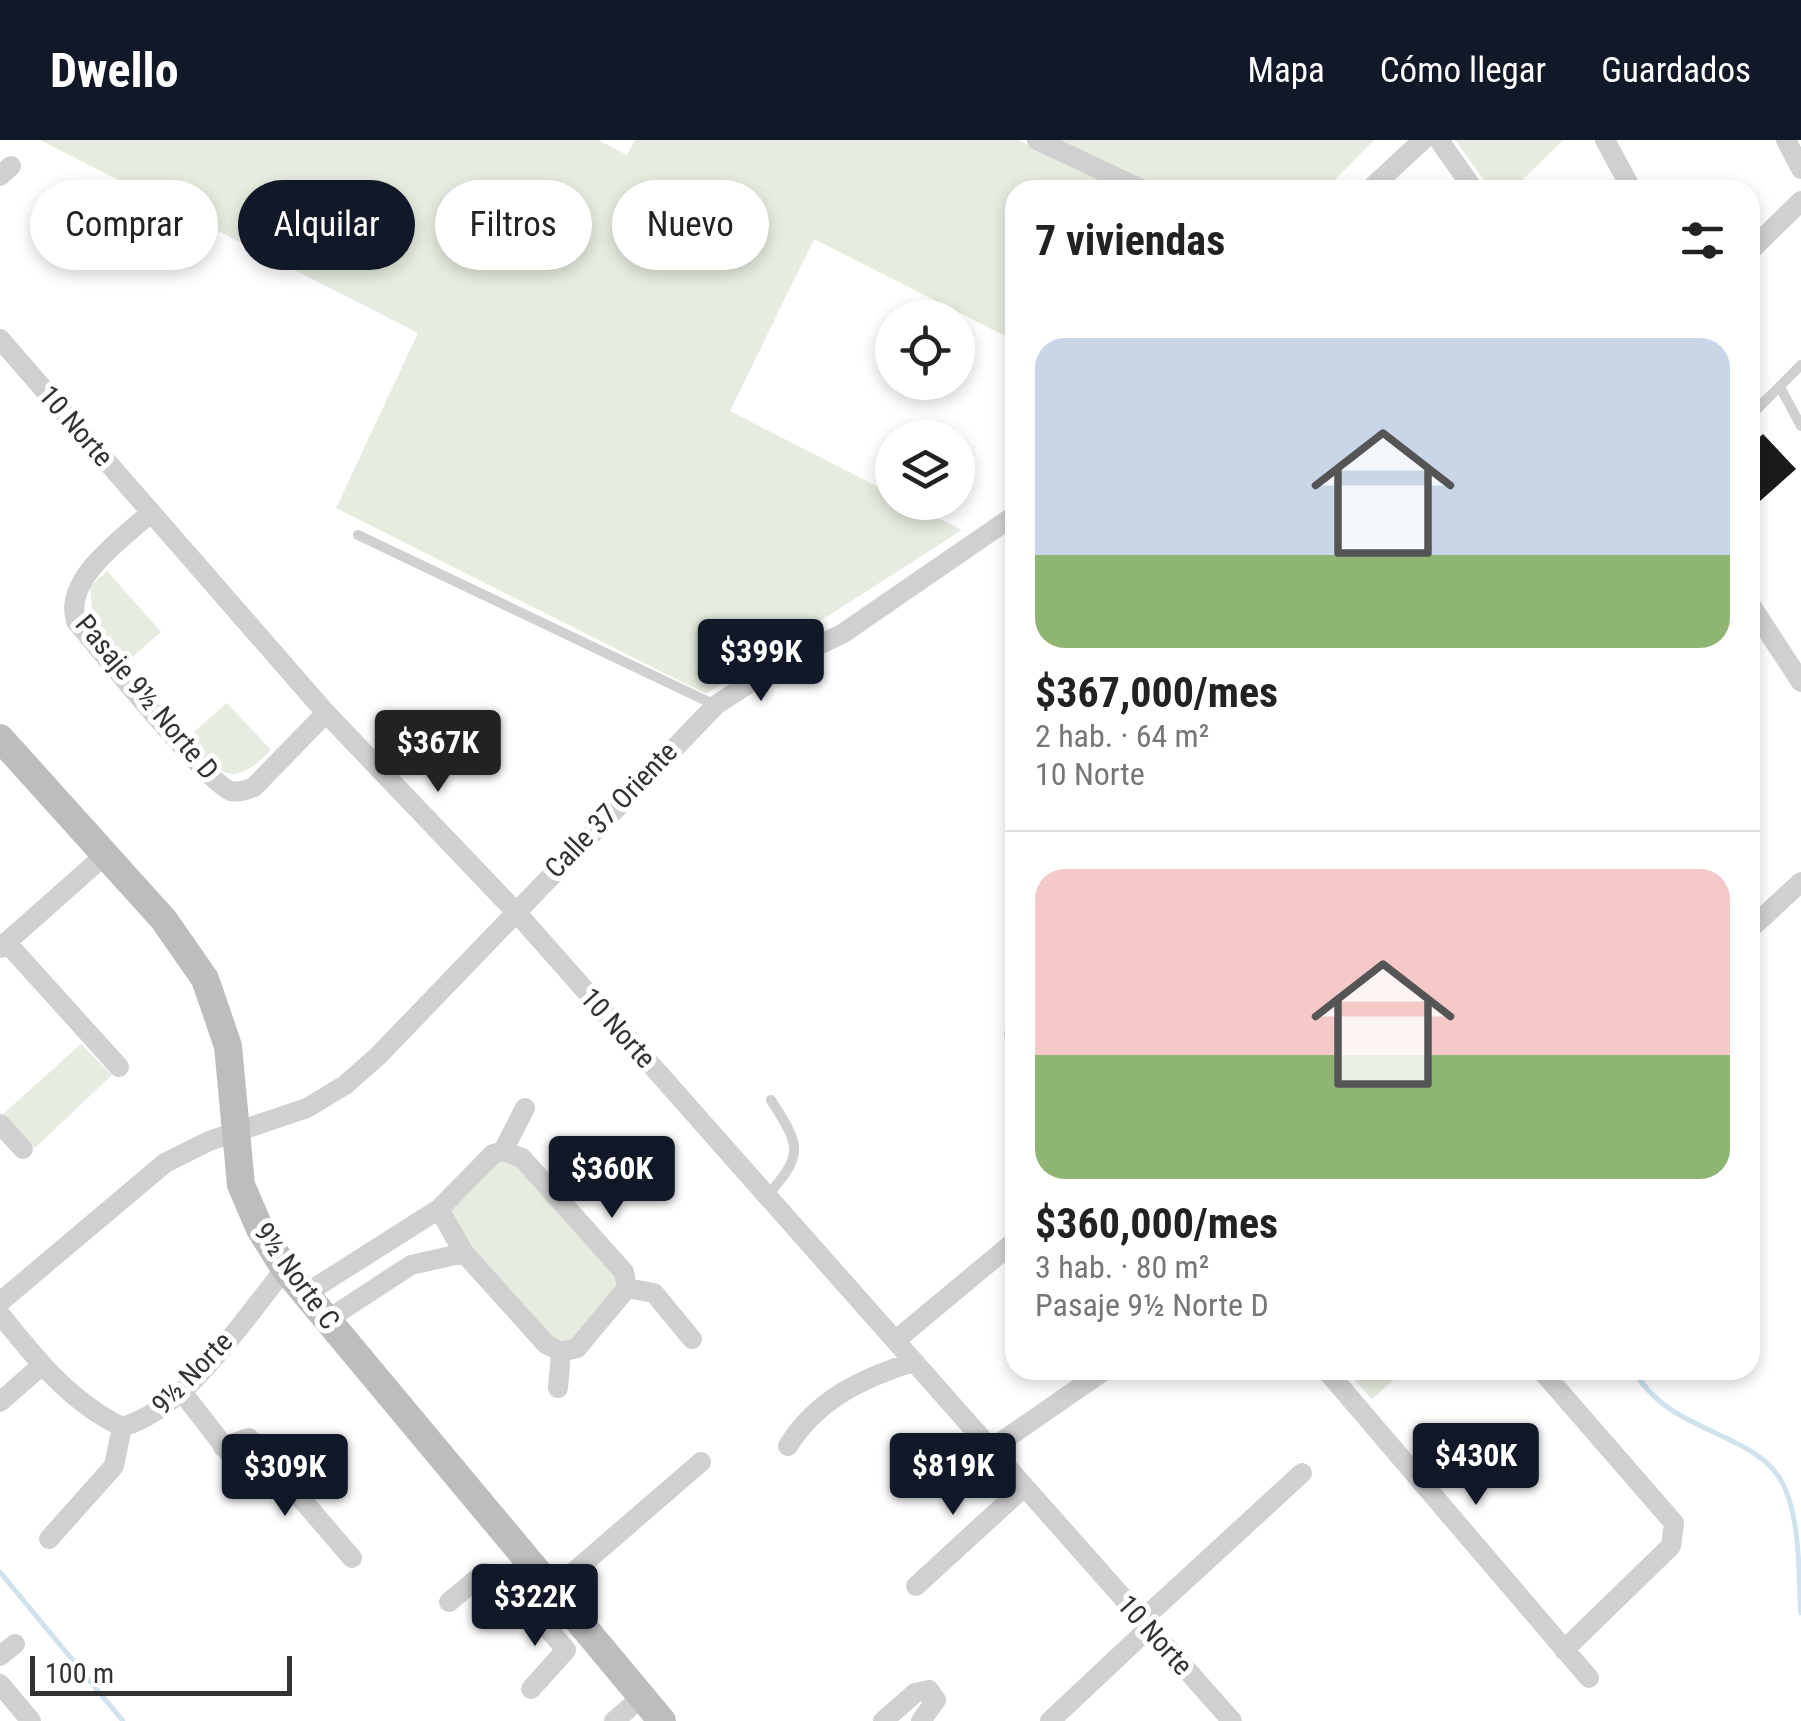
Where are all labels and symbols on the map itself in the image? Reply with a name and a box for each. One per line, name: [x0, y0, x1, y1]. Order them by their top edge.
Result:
street label: 10 Norte: [32, 379, 120, 473]
street label: Pasaje 9½ Norte D: [69, 608, 225, 786]
pin: $399K: [691, 619, 831, 704]
pin: $367K: [368, 710, 508, 795]
street label: Calle 37 Oriente: [538, 735, 684, 885]
street label: 10 Norte: [574, 981, 662, 1075]
pin: $360K: [542, 1136, 682, 1221]
street label: 9½ Norte C: [247, 1216, 347, 1336]
street label: 9½ Norte: [145, 1325, 239, 1421]
pin: $430K: [1406, 1423, 1546, 1508]
pin: $819K: [883, 1433, 1023, 1518]
pin: $309K: [215, 1434, 355, 1519]
pin: $322K: [465, 1564, 605, 1649]
street label: 10 Norte: [1111, 1588, 1199, 1682]
scale bar: [30, 1651, 292, 1696]

